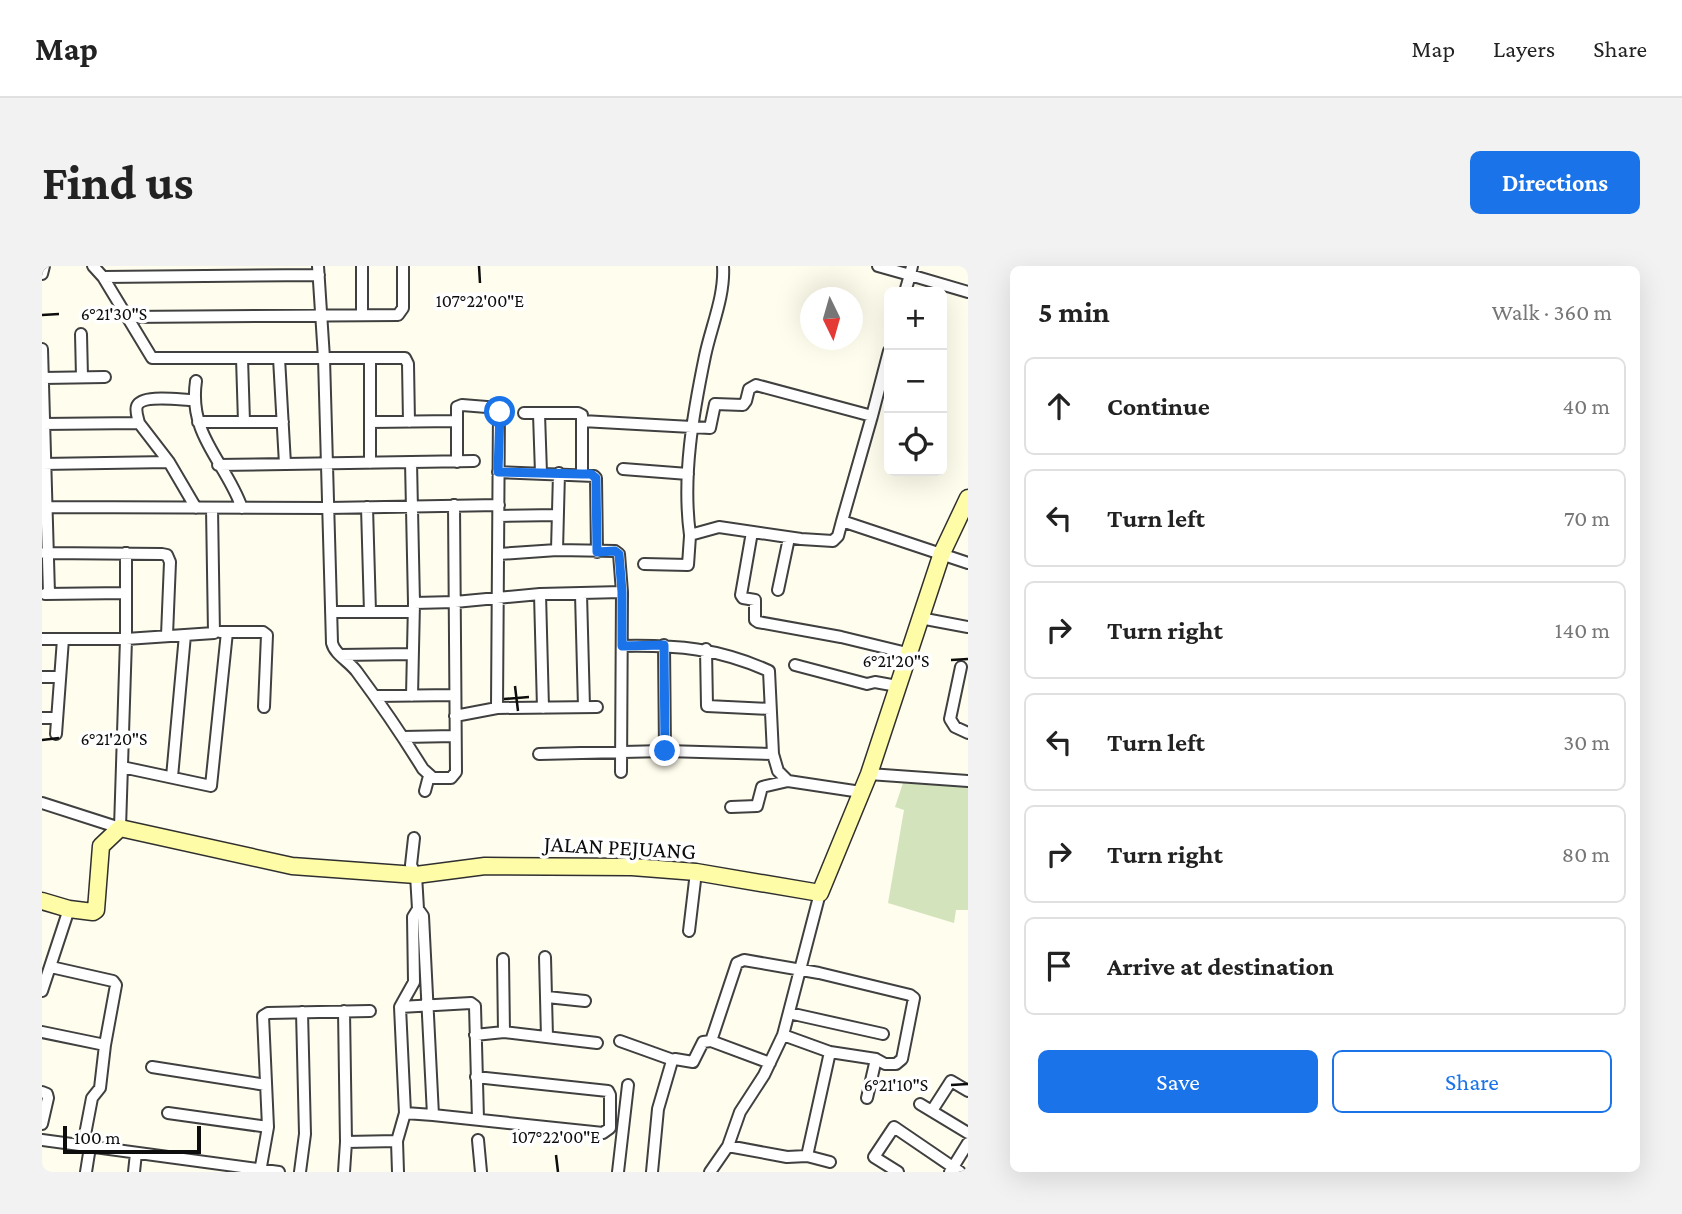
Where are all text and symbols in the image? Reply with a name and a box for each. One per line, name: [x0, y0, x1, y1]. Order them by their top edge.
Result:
text: Map: [35, 30, 98, 67]
text: Map: [1411, 35, 1455, 62]
text: Layers: [1493, 35, 1555, 62]
text: Share: [1593, 35, 1647, 62]
button: Directions: [1470, 151, 1640, 214]
text: Find us: [42, 155, 194, 210]
north arrow: [800, 287, 863, 350]
map controls: [884, 287, 947, 476]
button: +: [884, 287, 947, 350]
text: 107°22'00"E: [436, 291, 524, 311]
text: 5 min: [1038, 295, 1110, 328]
text: Walk · 360 m: [1492, 299, 1612, 325]
text: 6°21'30"S: [81, 304, 147, 324]
button: −: [884, 350, 947, 413]
icon: ahead: [1040, 387, 1078, 425]
text: Continue: [1107, 392, 1210, 421]
text: 40 m: [1562, 393, 1610, 419]
route start: [484, 396, 515, 427]
button: locate: [884, 413, 947, 476]
icon: left: [1040, 499, 1078, 537]
text: Turn left: [1107, 504, 1205, 533]
text: 70 m: [1564, 505, 1610, 531]
icon: right: [1040, 611, 1078, 649]
text: Turn right: [1107, 616, 1223, 645]
text: 140 m: [1555, 617, 1610, 643]
text: 6°21'20"S: [862, 651, 930, 671]
icon: left: [1040, 723, 1078, 761]
text: Turn left: [1107, 728, 1205, 757]
text: 6°21'20"S: [80, 729, 148, 749]
text: 30 m: [1563, 729, 1610, 755]
route end: [649, 735, 680, 766]
street label: JALAN PEJUANG: [541, 830, 697, 864]
icon: right: [1040, 835, 1078, 873]
text: Turn right: [1107, 840, 1223, 869]
text: 80 m: [1562, 841, 1610, 867]
icon: arrive: [1040, 947, 1078, 985]
text: Arrive at destination: [1107, 952, 1334, 981]
button: Save: [1038, 1050, 1318, 1113]
button: Share: [1332, 1050, 1612, 1113]
text: 6°21'10"S: [864, 1075, 928, 1095]
scale bar: [63, 1123, 201, 1155]
text: 100 m: [74, 1127, 121, 1148]
text: 107°22'00"E: [512, 1127, 600, 1147]

